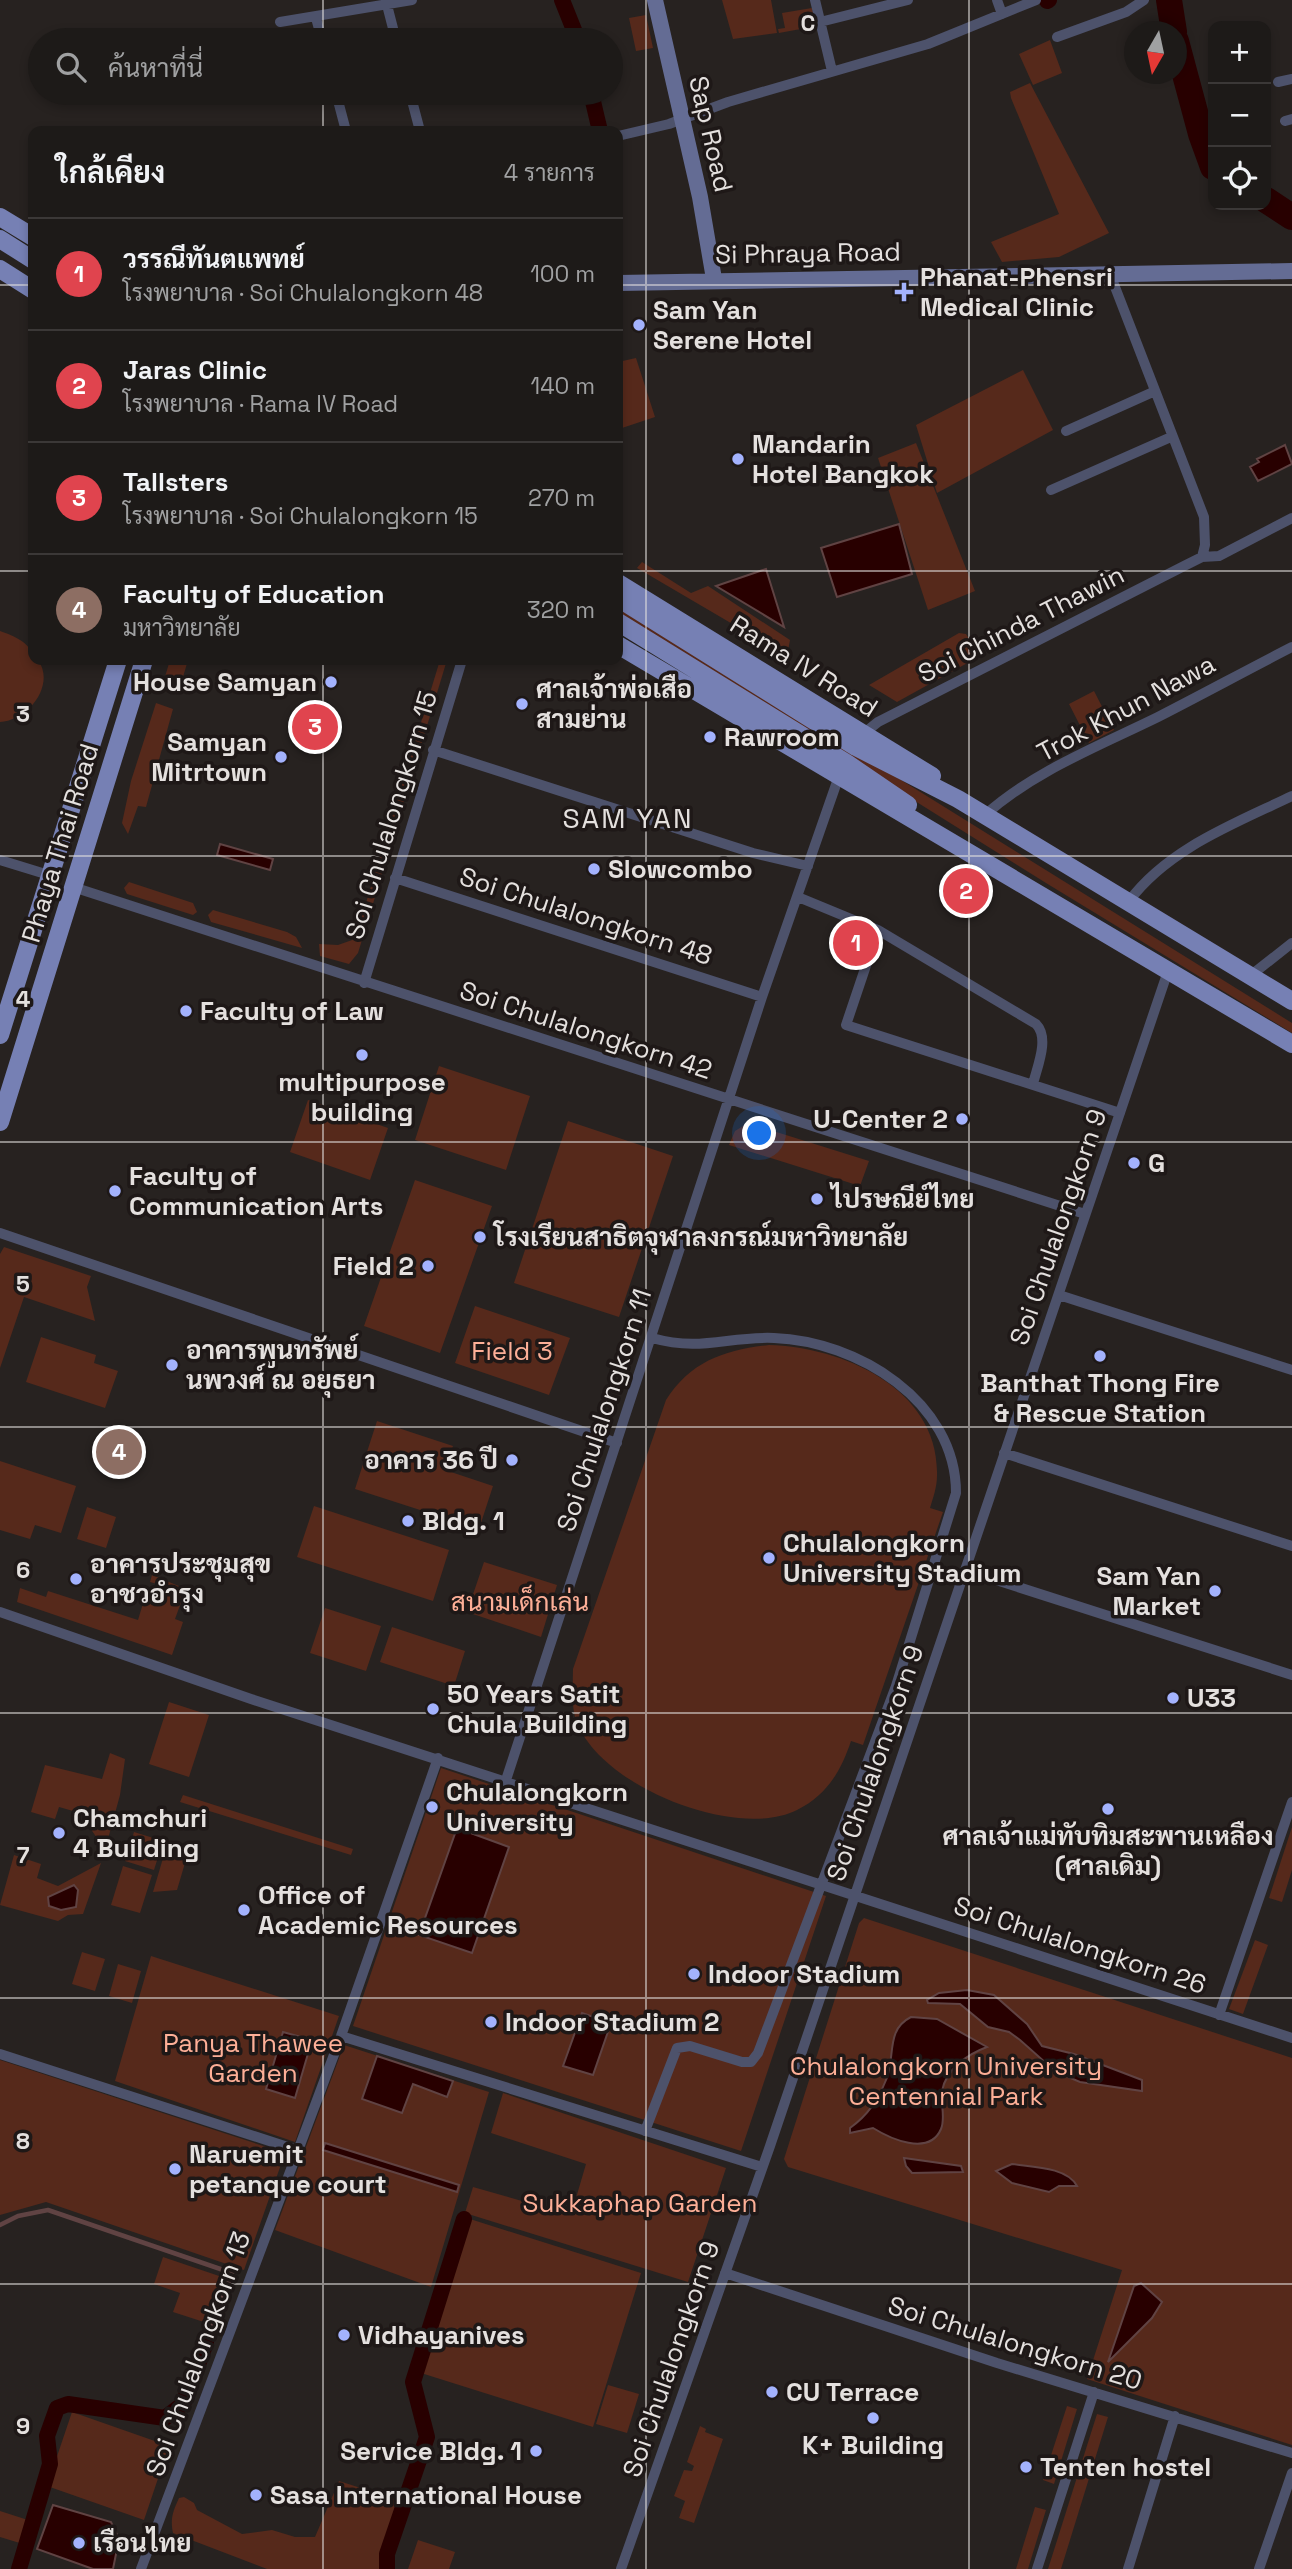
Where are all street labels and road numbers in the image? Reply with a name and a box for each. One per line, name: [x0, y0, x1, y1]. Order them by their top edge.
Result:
street label: Sap Road: [681, 73, 741, 195]
street label: Si Phraya Road: [715, 234, 901, 272]
street label: Soi Chinda Thawin: [912, 557, 1130, 691]
street label: Rama IV Road: [724, 607, 884, 725]
street label: Trok Khun Nawa: [1031, 647, 1221, 769]
street label: Soi Chulalongkorn 15: [337, 687, 445, 943]
street label: Phaya Thai Road: [14, 739, 106, 947]
street label: Soi Chulalongkorn 48: [455, 859, 717, 973]
street label: Soi Chulalongkorn 42: [455, 973, 717, 1087]
street label: Soi Chulalongkorn 9: [1002, 1104, 1114, 1350]
street label: Soi Chulalongkorn 11: [549, 1284, 659, 1536]
street label: Soi Chulalongkorn 9: [819, 1640, 931, 1886]
street label: Soi Chulalongkorn 26: [950, 1888, 1210, 2002]
street label: Soi Chulalongkorn 13: [138, 2227, 258, 2481]
street label: Soi Chulalongkorn 9: [615, 2236, 727, 2482]
street label: Soi Chulalongkorn 20: [884, 2288, 1146, 2398]

